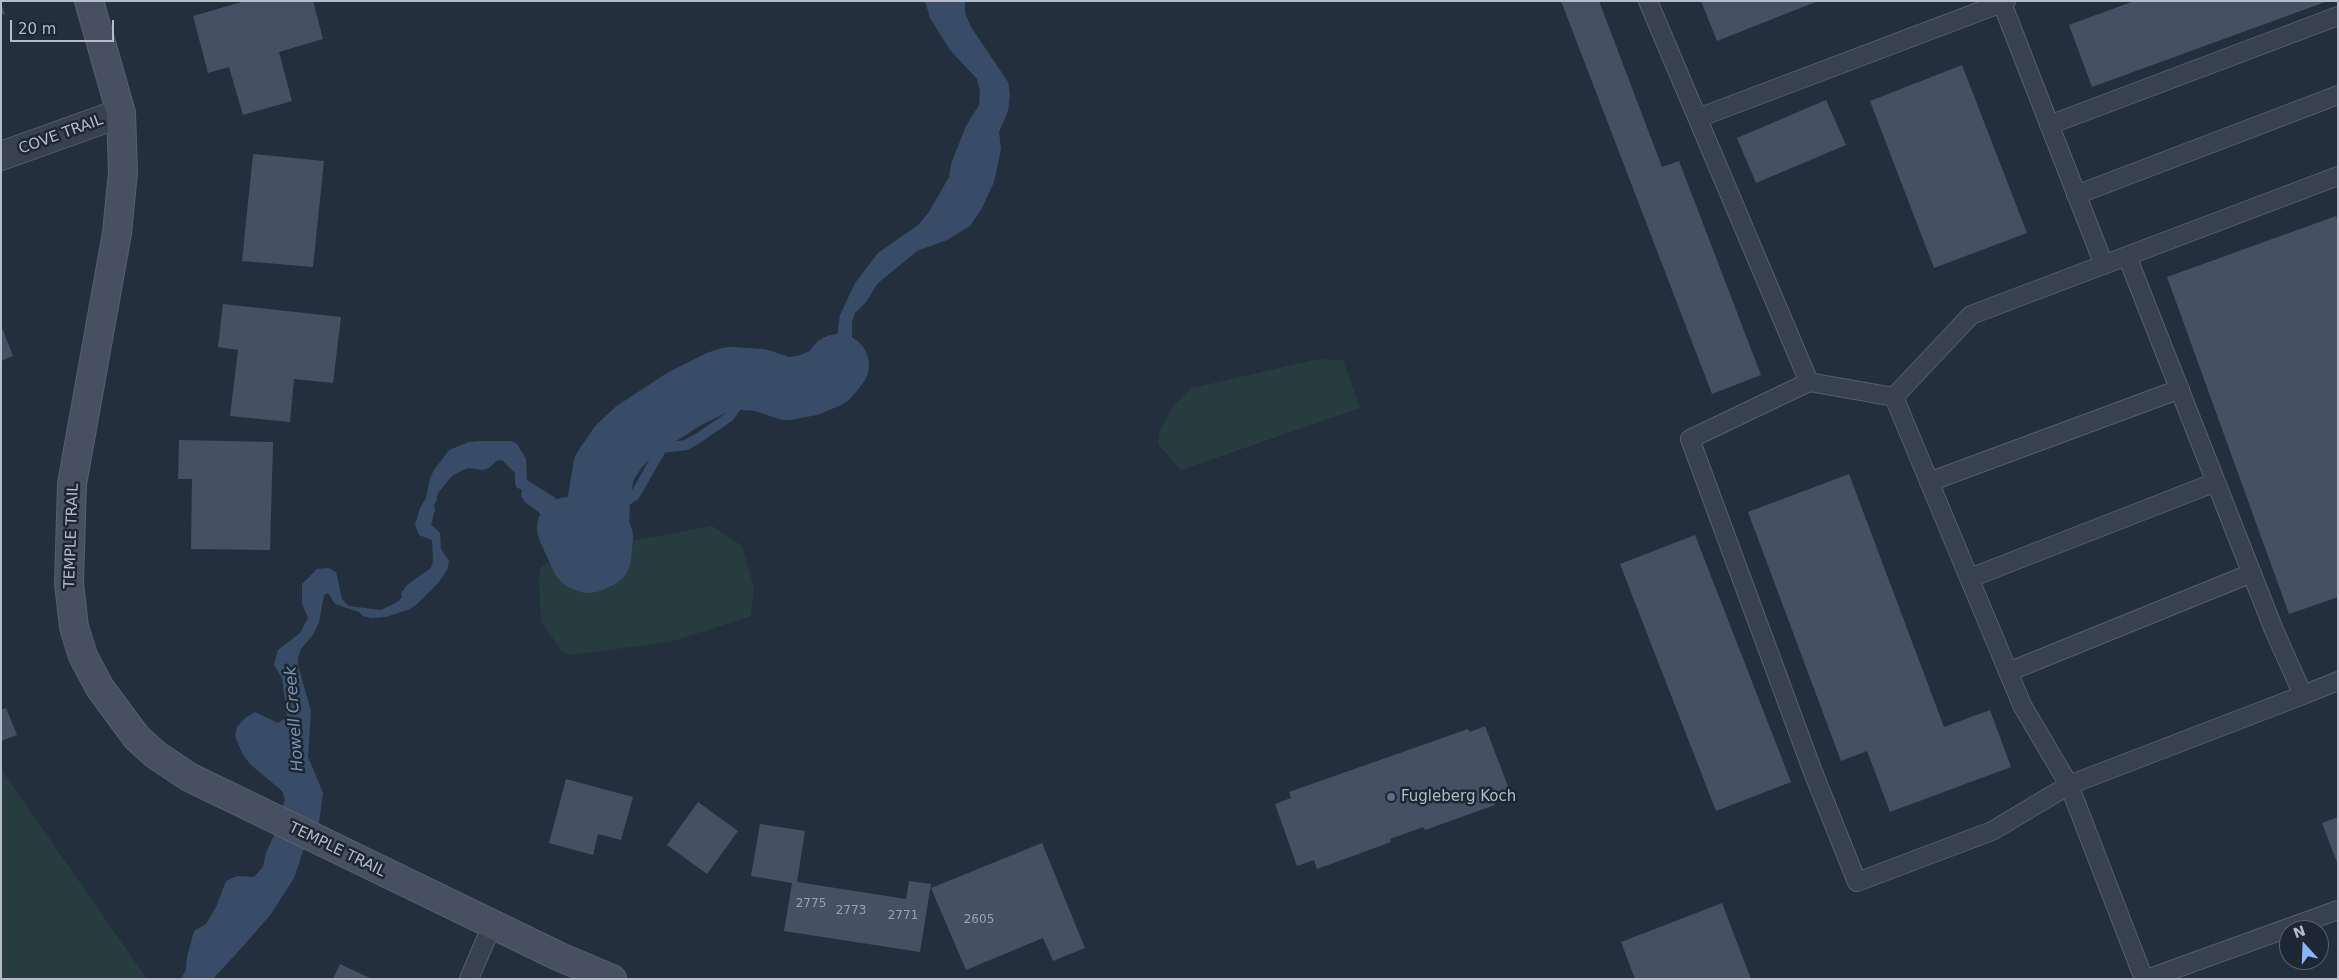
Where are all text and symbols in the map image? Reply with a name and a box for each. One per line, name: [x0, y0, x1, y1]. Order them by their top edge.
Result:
scale bar: [12, 10, 116, 42]
text: 20 m: [18, 20, 56, 38]
street label: COVE TRAIL: [16, 111, 106, 159]
street label: TEMPLE TRAIL: [61, 483, 83, 589]
water label: Howell Creek: [282, 666, 308, 772]
place label: Fugleberg Koch: [1401, 788, 1516, 806]
marker: Fugleberg Koch: [1385, 791, 1397, 803]
street label: TEMPLE TRAIL: [286, 819, 388, 881]
house number: 2775: [796, 897, 826, 911]
house number: 2773: [836, 904, 866, 918]
house number: 2771: [888, 909, 918, 923]
house number: 2605: [964, 913, 994, 927]
north arrow: [2279, 920, 2329, 970]
text: N: [2291, 922, 2307, 941]

